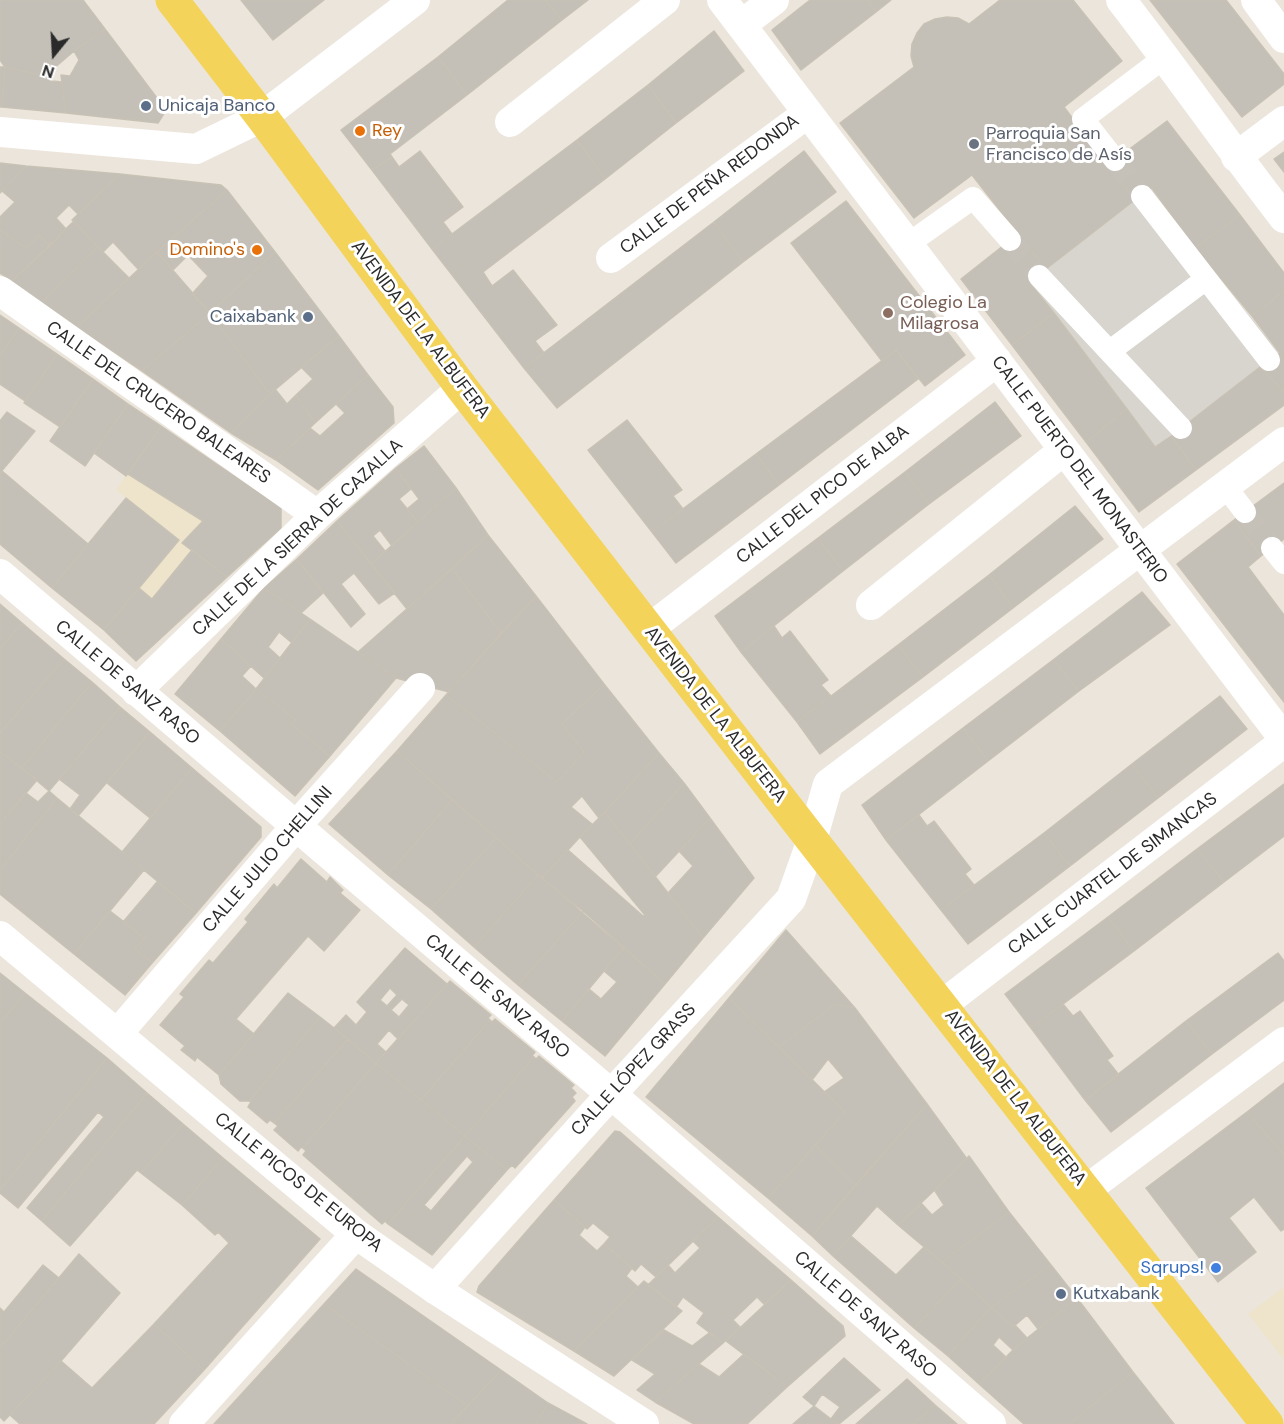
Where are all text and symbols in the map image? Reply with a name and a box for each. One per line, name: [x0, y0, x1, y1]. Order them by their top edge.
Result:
north arrow: [24, 24, 84, 84]
text: N: [39, 60, 57, 83]
place label: Unicaja Banco: [158, 95, 275, 117]
marker: Unicaja Banco: [139, 99, 153, 113]
street label: CALLE DE PEÑA REDONDA: [616, 111, 804, 259]
place label: Rey: [372, 120, 402, 142]
place label: Parroquia San Francisco de Asís: [986, 123, 1132, 166]
marker: Rey: [353, 124, 367, 138]
marker: Parroquia San Francisco de Asís: [967, 137, 981, 151]
street label: AVENIDA DE LA ALBUFERA: [346, 237, 494, 423]
place label: Domino's: [169, 239, 245, 261]
marker: Domino's: [250, 243, 264, 257]
place label: Colegio La Milagrosa: [900, 292, 987, 334]
place label: Caixabank: [210, 306, 296, 328]
marker: Colegio La Milagrosa: [881, 306, 895, 320]
marker: Caixabank: [301, 310, 315, 324]
street label: CALLE DEL CRUCERO BALEARES: [42, 317, 274, 489]
street label: CALLE PUERTO DEL MONASTERIO: [986, 352, 1172, 588]
street label: CALLE DEL PICO DE ALBA: [732, 421, 914, 569]
street label: CALLE DE LA SIERRA DE CAZALLA: [188, 435, 408, 641]
street label: CALLE DE SANZ RASO: [50, 616, 204, 750]
street label: AVENIDA DE LA ALBUFERA: [640, 623, 790, 807]
street label: CALLE JULIO CHELLINI: [199, 782, 337, 938]
street label: CALLE CUARTEL DE SIMANCAS: [1004, 788, 1222, 960]
street label: CALLE DE SANZ RASO: [420, 930, 574, 1064]
street label: CALLE LÓPEZ GRASS: [567, 999, 701, 1141]
street label: AVENIDA DE LA ALBUFERA: [940, 1006, 1090, 1190]
street label: CALLE PICOS DE EUROPA: [210, 1109, 386, 1257]
street label: CALLE DE SANZ RASO: [789, 1247, 941, 1383]
place label: Sqrups!: [1140, 1257, 1204, 1279]
marker: Sqrups!: [1209, 1261, 1223, 1275]
place label: Kutxabank: [1073, 1283, 1160, 1305]
marker: Kutxabank: [1054, 1287, 1068, 1301]

